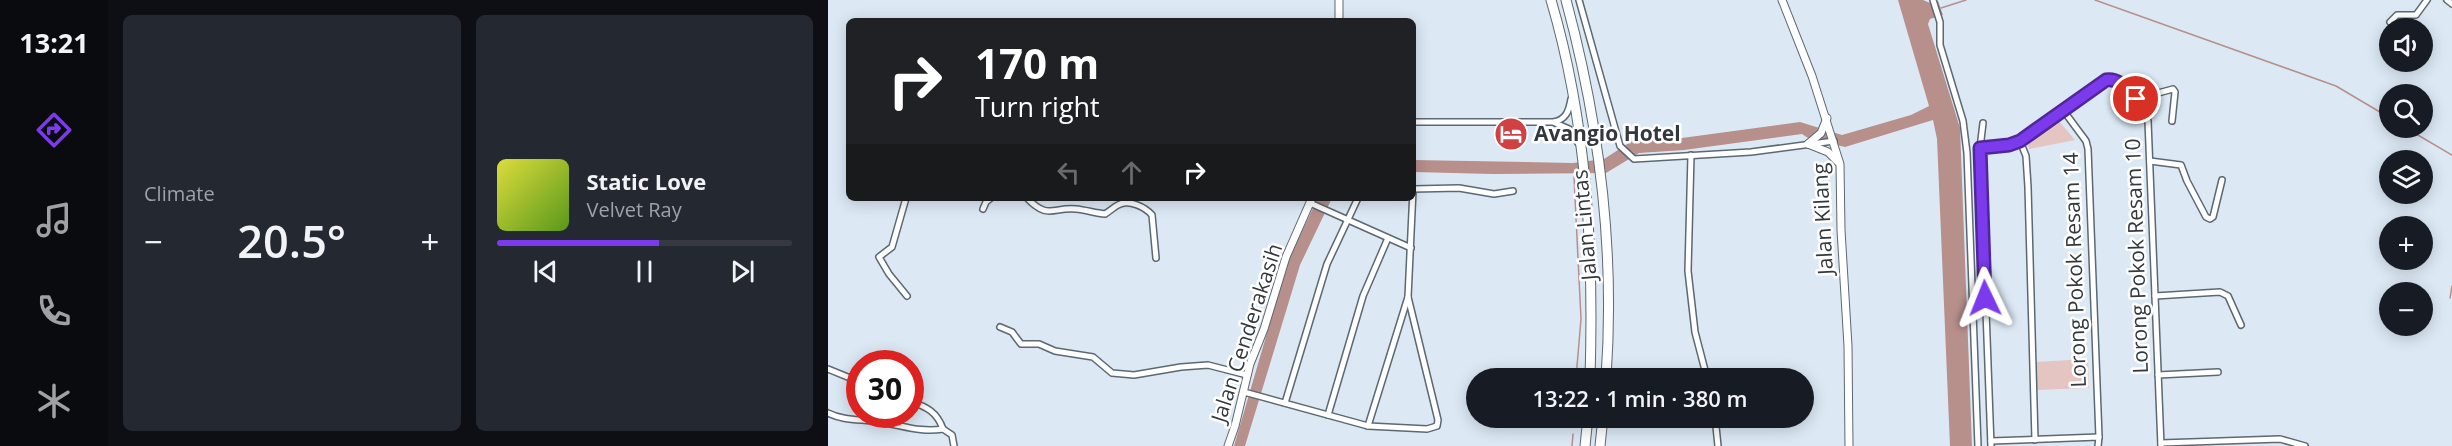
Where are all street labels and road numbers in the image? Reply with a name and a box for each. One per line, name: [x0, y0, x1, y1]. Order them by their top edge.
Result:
street label: Lorong Pokok Resam 10: [2118, 138, 2154, 374]
street label: Lorong Pokok Resam 14: [2056, 152, 2092, 388]
street label: Jalan Kilang: [1805, 162, 1839, 278]
street label: Jalan Lintas: [1565, 169, 1603, 284]
street label: Jalan Cenderakasih: [1203, 240, 1288, 428]

